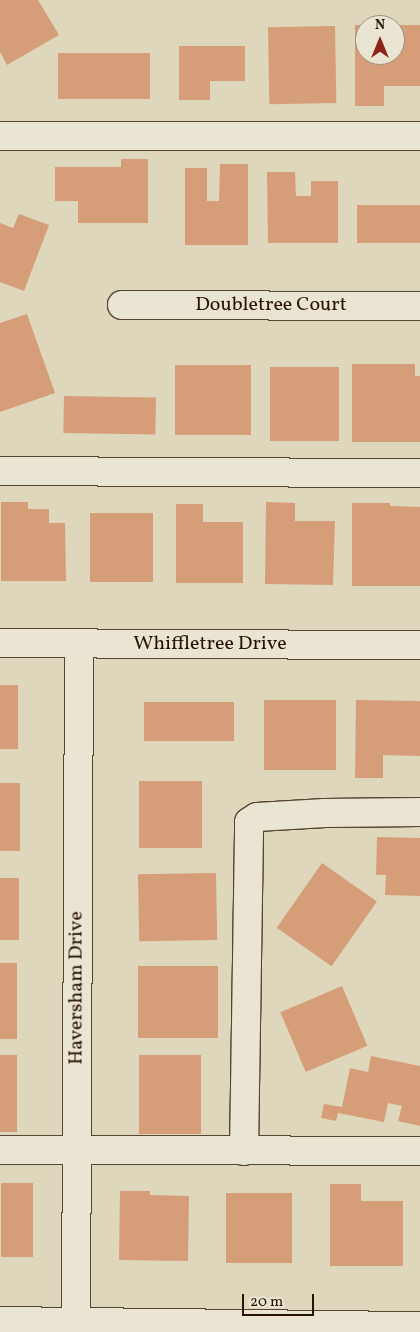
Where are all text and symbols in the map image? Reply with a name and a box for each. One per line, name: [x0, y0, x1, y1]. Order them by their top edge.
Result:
north arrow: [355, 15, 405, 65]
text: N: [375, 16, 385, 35]
street label: Doubletree Court: [195, 293, 347, 317]
street label: Whiffletree Drive: [133, 632, 287, 656]
street label: Haversham Drive: [65, 911, 89, 1065]
scale bar: [245, 1284, 318, 1316]
text: 20 m: [250, 1292, 283, 1313]

